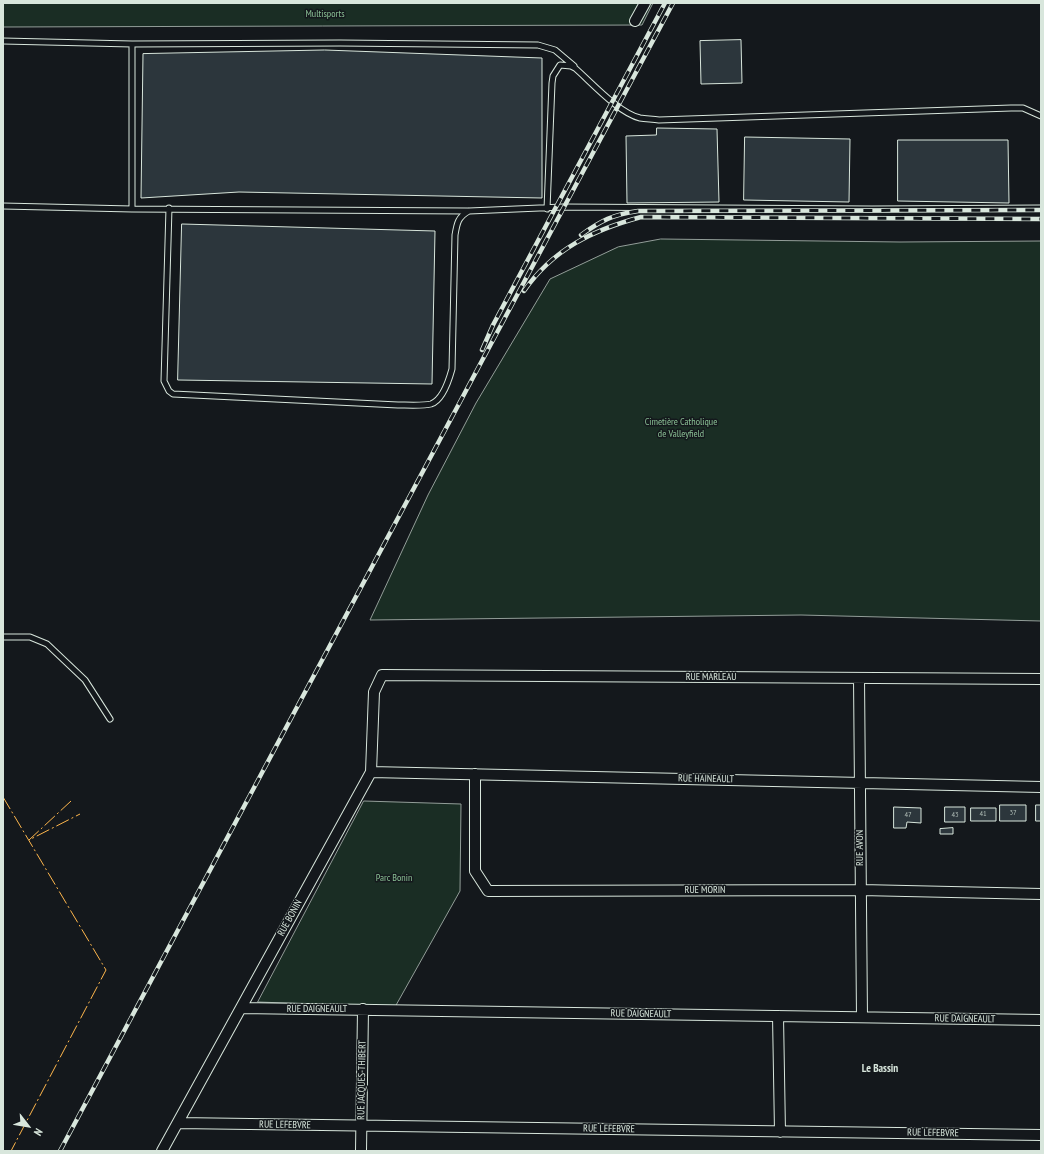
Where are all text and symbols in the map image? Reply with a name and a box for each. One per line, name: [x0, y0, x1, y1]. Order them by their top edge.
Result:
park label: Multisports: [305, 8, 345, 20]
park label: Cimetière Catholique de Valleyfield: [645, 416, 717, 440]
street label: RUE MARLEAU: [686, 671, 736, 683]
street label: RUE HAINEAULT: [678, 773, 734, 785]
house number: 37: [1009, 808, 1017, 818]
house number: 41: [979, 809, 987, 819]
house number: 47: [904, 810, 912, 820]
house number: 43: [951, 810, 959, 820]
street label: RUE AVON: [854, 830, 866, 866]
park label: Parc Bonin: [376, 872, 412, 884]
street label: RUE MORIN: [685, 884, 725, 896]
street label: RUE BONIN: [275, 898, 305, 938]
street label: RUE DAIGNEAULT: [287, 1003, 347, 1015]
street label: RUE DAIGNEAULT: [611, 1007, 671, 1021]
street label: RUE DAIGNEAULT: [935, 1012, 995, 1026]
street label: RUE JACQUES-THIBERT: [355, 1040, 369, 1120]
district label: Le Bassin: [862, 1062, 898, 1076]
north arrow: [8, 1106, 48, 1146]
street label: RUE LEFEBVRE: [259, 1119, 311, 1131]
street label: RUE LEFEBVRE: [583, 1123, 635, 1135]
text: N: [31, 1126, 46, 1138]
street label: RUE LEFEBVRE: [907, 1127, 959, 1139]

